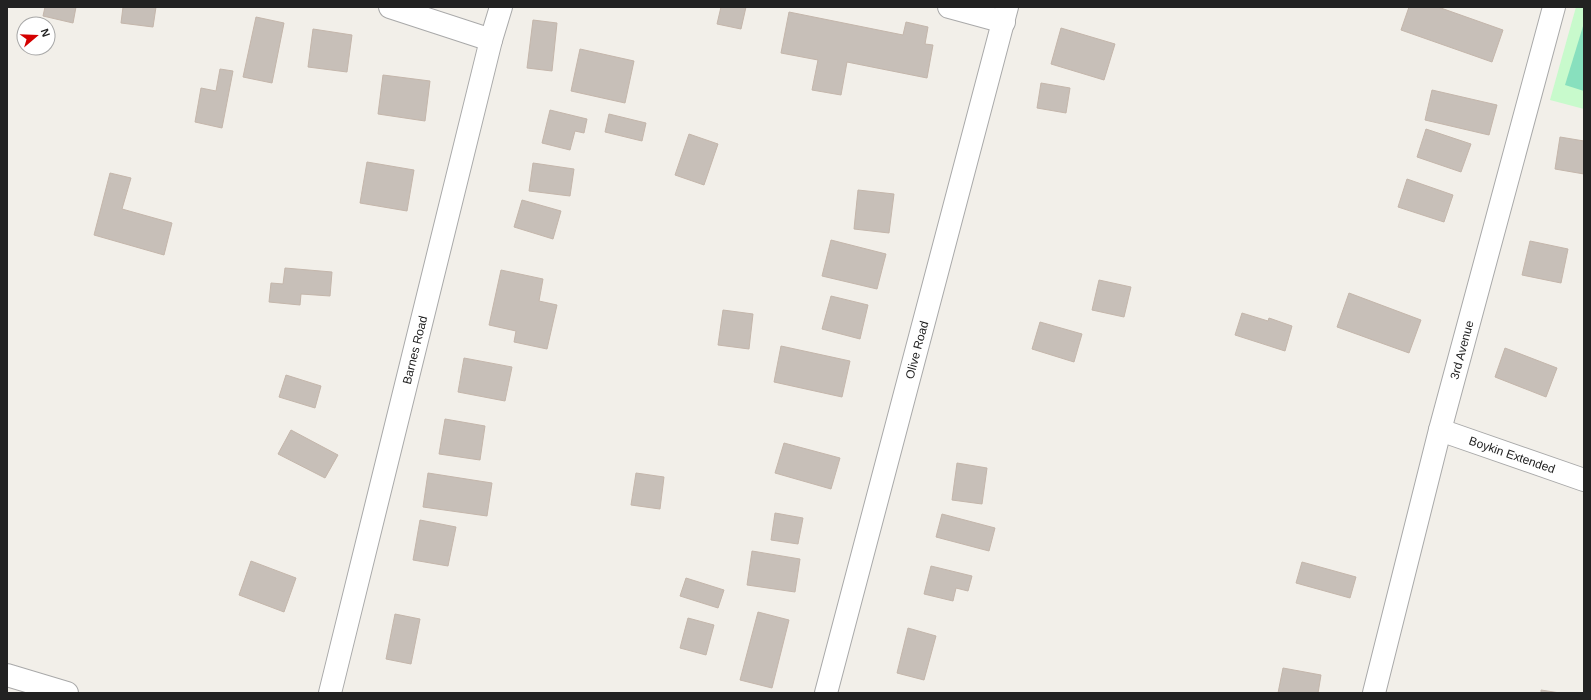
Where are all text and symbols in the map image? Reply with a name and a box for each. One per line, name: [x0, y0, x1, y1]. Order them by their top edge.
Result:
north arrow: [16, 16, 56, 56]
text: N: [38, 27, 52, 39]
street label: Barnes Road: [400, 314, 430, 386]
street label: 3rd Avenue: [1447, 319, 1477, 381]
street label: Olive Road: [903, 320, 931, 380]
street label: Boykin Extended: [1467, 434, 1557, 476]

